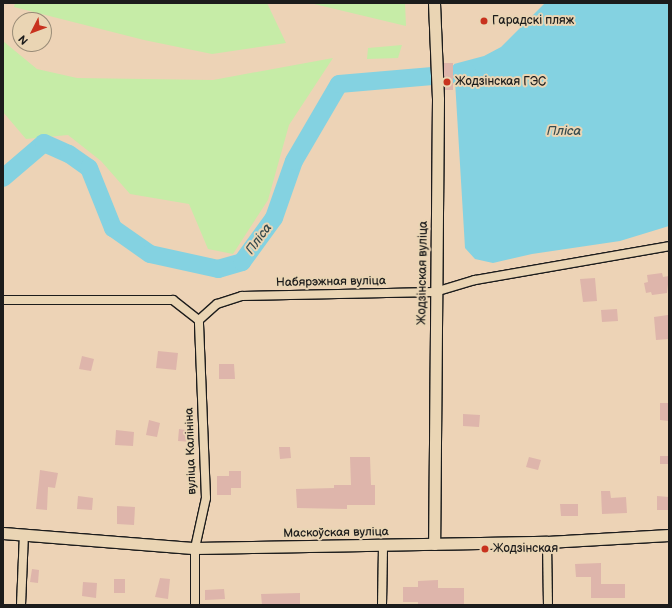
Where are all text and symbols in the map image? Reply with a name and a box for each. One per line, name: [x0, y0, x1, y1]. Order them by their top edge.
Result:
north arrow: [12, 12, 52, 52]
place label: Гарадскі пляж: [492, 14, 574, 28]
marker: Гарадскі пляж: [479, 16, 489, 26]
text: N: [16, 32, 31, 47]
place label: Жодзінская ГЭС: [455, 75, 546, 89]
marker: Жодзінская ГЭС: [442, 77, 452, 87]
water label: Пліса: [547, 123, 581, 139]
water label: Пліса: [243, 220, 275, 258]
street label: Жодзінская вуліца: [415, 221, 431, 325]
street label: Набярэжная вуліца: [276, 274, 386, 290]
street label: вуліца Калініна: [182, 407, 200, 495]
street label: Маскоўская вуліца: [283, 525, 389, 541]
place label: Жодзінская: [493, 542, 558, 556]
marker: Жодзінская: [480, 544, 490, 554]

